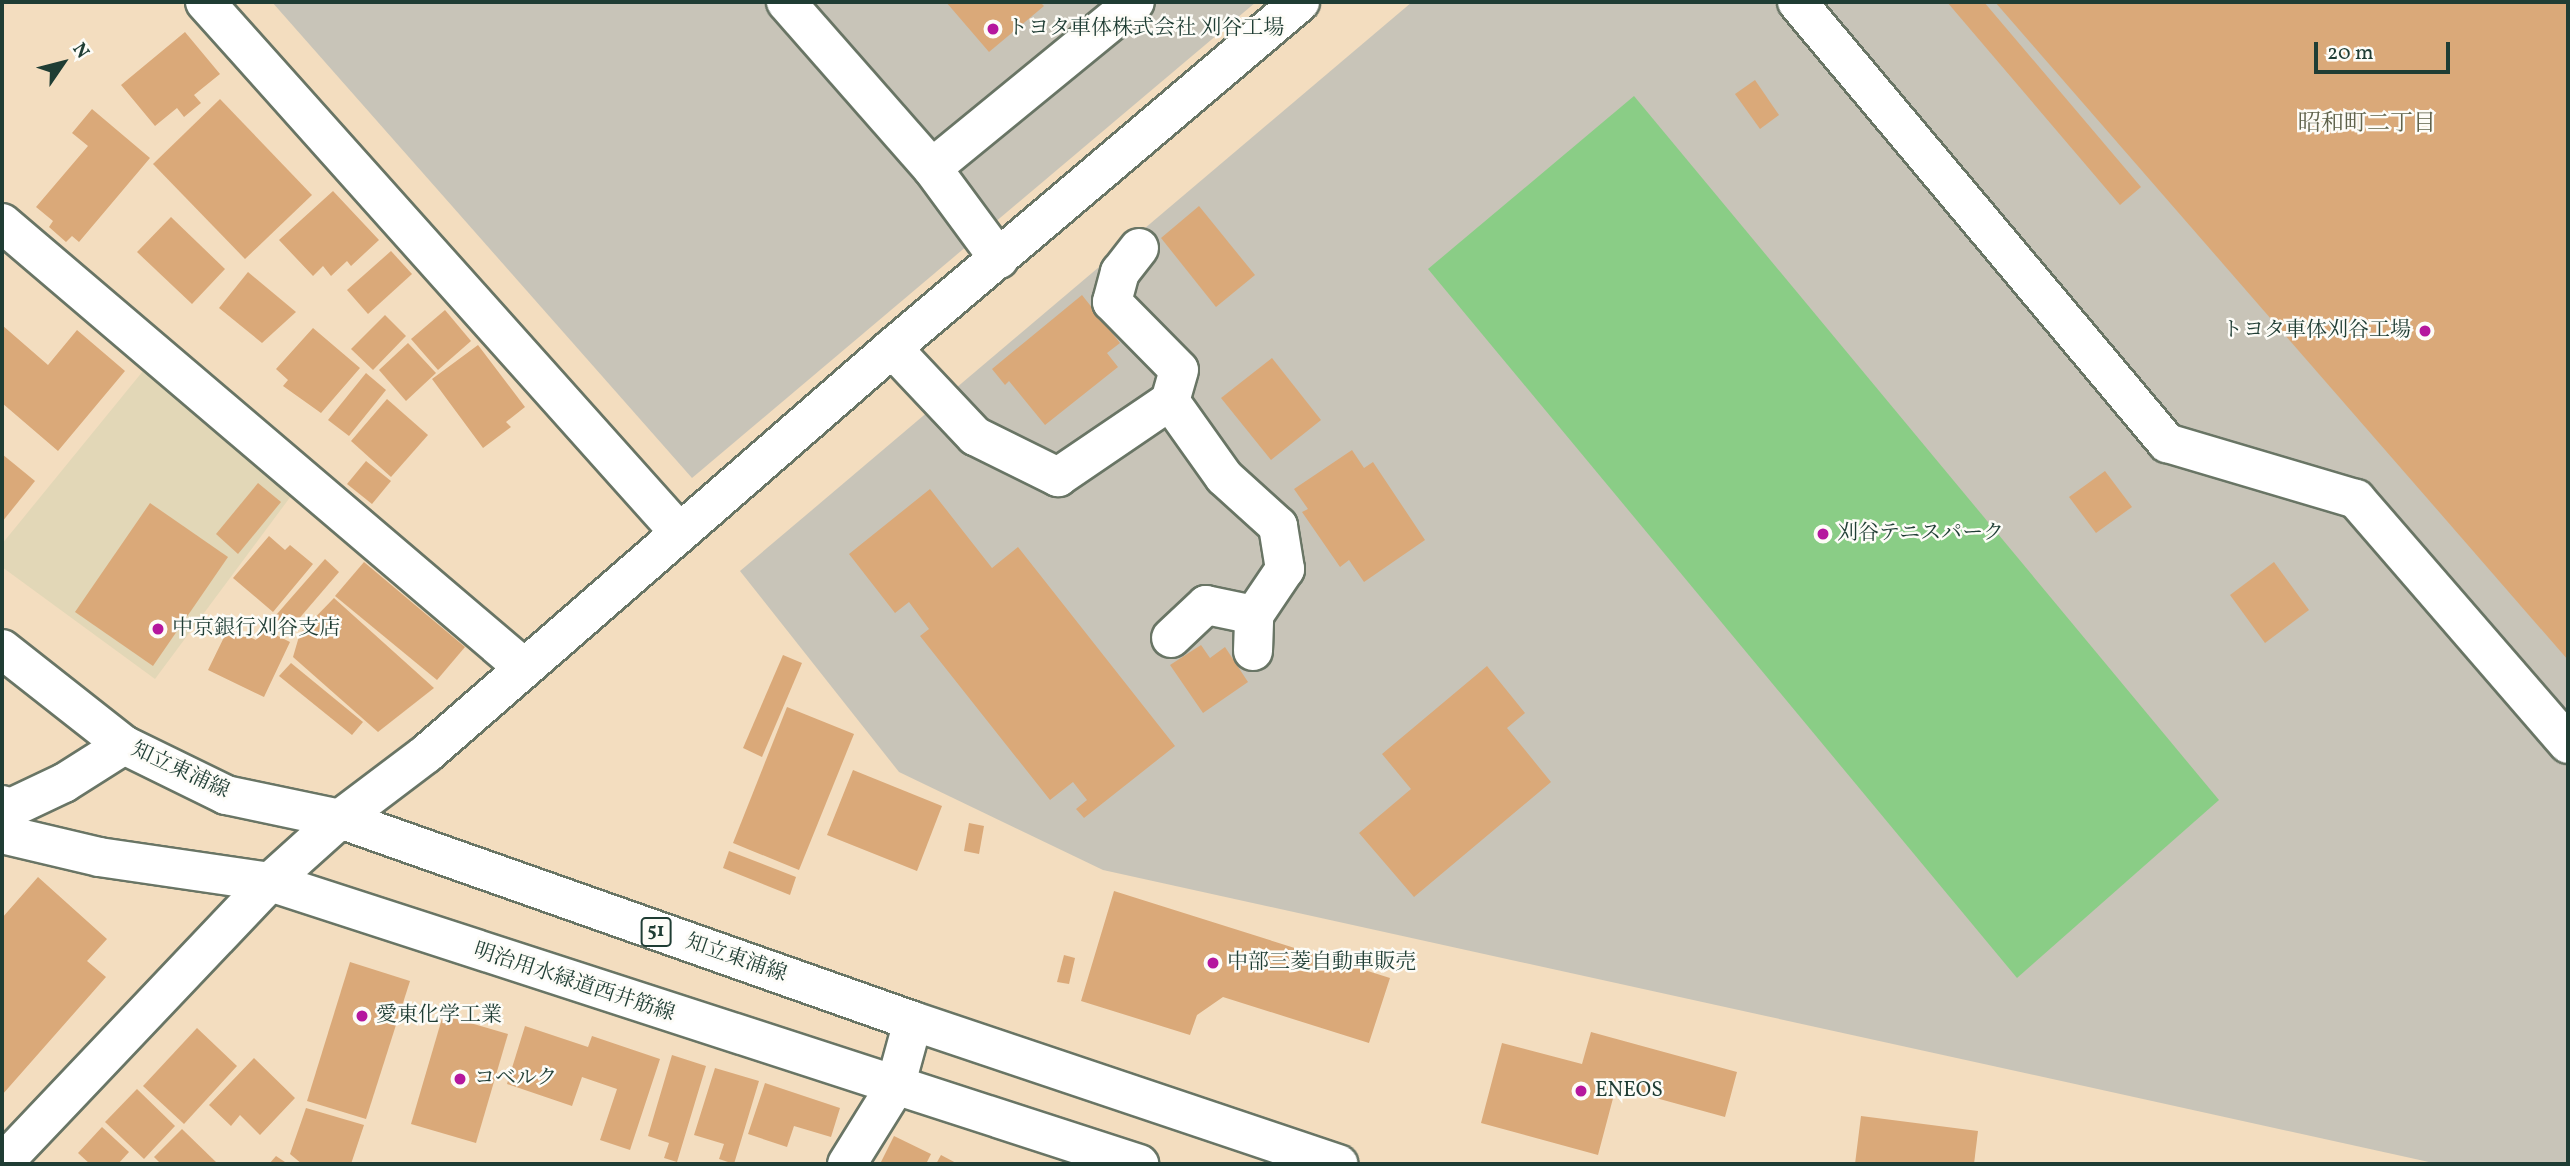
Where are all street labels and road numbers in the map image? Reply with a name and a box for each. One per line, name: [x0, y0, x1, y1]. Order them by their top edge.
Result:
street label: 知立東浦線: [127, 737, 233, 805]
road number: 51: [640, 916, 672, 948]
street label: 知立東浦線: [682, 930, 790, 988]
street label: 明治用水緑道西井筋線: [470, 939, 678, 1027]

